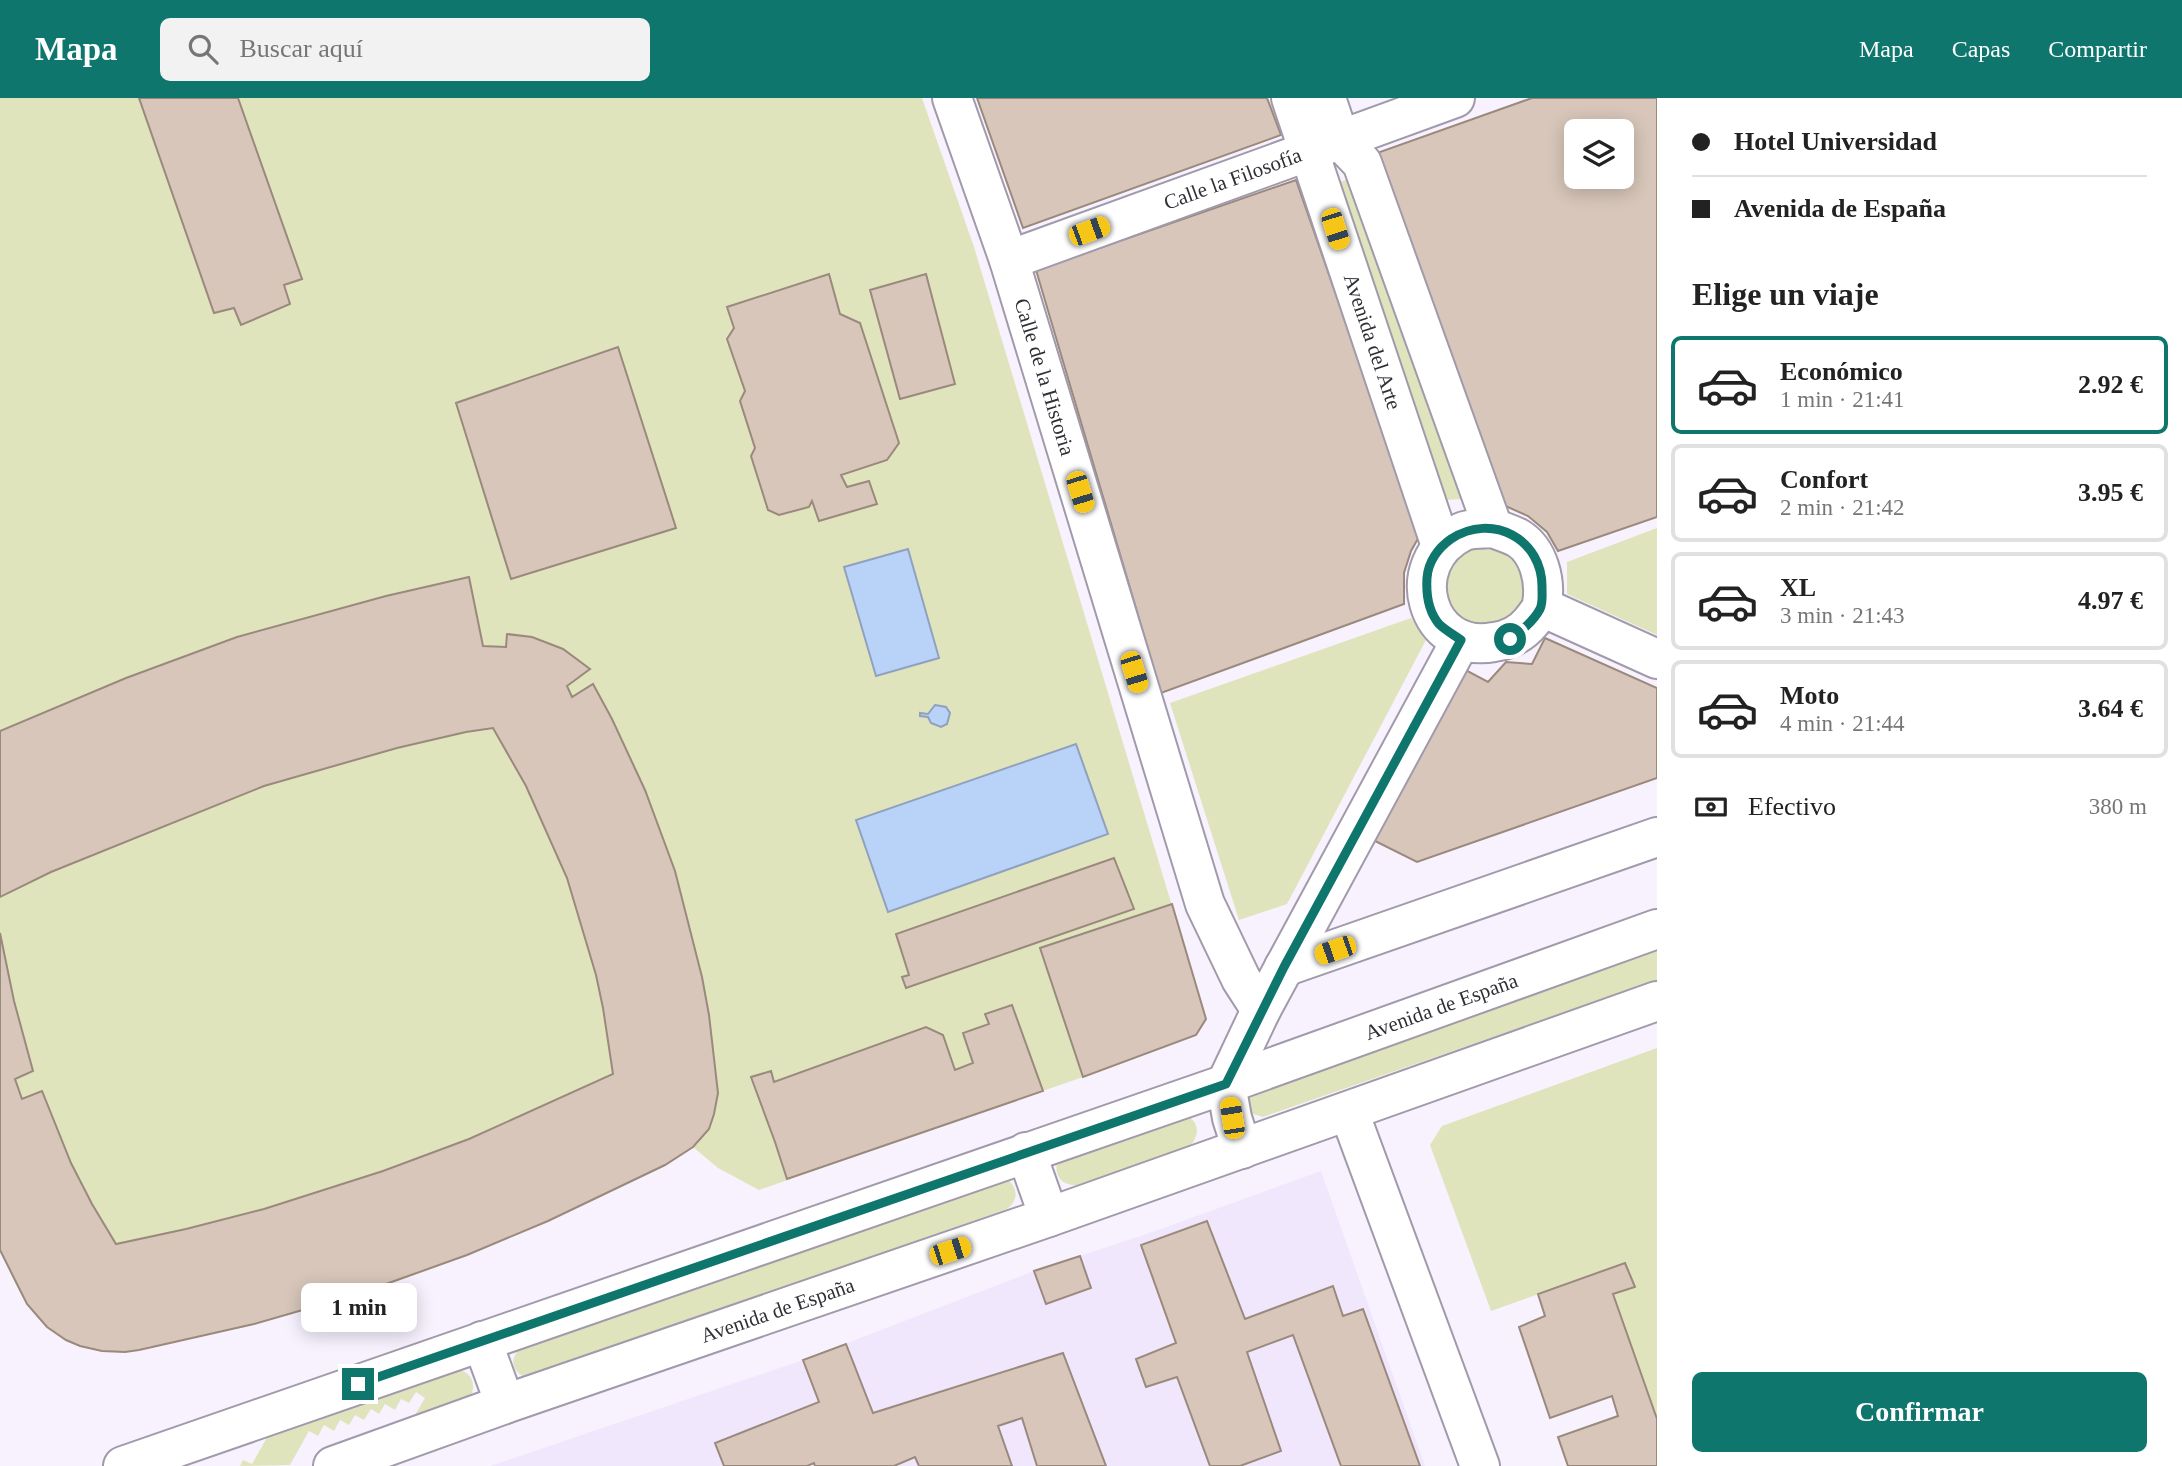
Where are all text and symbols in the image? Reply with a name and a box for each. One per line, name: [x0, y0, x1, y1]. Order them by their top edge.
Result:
search box: [160, 18, 650, 81]
icon: search: [184, 30, 222, 68]
text: Mapa: [35, 31, 118, 67]
text: Buscar aquí: [240, 34, 363, 63]
text: Mapa: [1859, 36, 1914, 62]
text: Capas: [1952, 36, 2010, 62]
text: Compartir: [2048, 36, 2147, 62]
map controls: [1564, 119, 1634, 189]
button: layers: [1564, 119, 1634, 189]
text: Hotel Universidad: [1734, 127, 1937, 156]
street label: Calle la Filosofía: [1161, 143, 1305, 215]
text: Avenida de España: [1734, 194, 1946, 223]
car: [1319, 206, 1352, 252]
car: [1066, 214, 1113, 248]
street label: Avenida del Arte: [1339, 271, 1407, 413]
text: Elige un viaje: [1692, 276, 1879, 312]
street label: Calle de la Historia: [1009, 296, 1080, 459]
icon: car: [1696, 354, 1759, 417]
text: Económico: [1780, 357, 1903, 386]
text: 2.92 €: [2078, 370, 2143, 399]
text: 1 min · 21:41: [1780, 387, 1905, 412]
icon: car: [1696, 462, 1759, 525]
text: Confort: [1780, 465, 1868, 494]
car: [1064, 469, 1097, 515]
text: 3.95 €: [2078, 478, 2143, 507]
text: 2 min · 21:42: [1780, 495, 1905, 520]
icon: car: [1696, 570, 1759, 633]
text: XL: [1780, 573, 1816, 602]
text: 4.97 €: [2078, 586, 2143, 615]
text: 3 min · 21:43: [1780, 603, 1905, 628]
route start: [1494, 623, 1526, 655]
car: [1118, 649, 1151, 695]
icon: car: [1696, 678, 1759, 741]
text: Moto: [1780, 681, 1839, 710]
text: 3.64 €: [2078, 694, 2143, 723]
text: 4 min · 21:44: [1780, 711, 1905, 736]
icon: cash: [1692, 788, 1730, 826]
text: Efectivo: [1748, 792, 1836, 821]
text: 380 m: [2089, 794, 2147, 819]
car: [1312, 933, 1359, 967]
street label: Avenida de España: [1362, 968, 1521, 1045]
car: [1219, 1096, 1246, 1140]
car: [927, 1235, 974, 1267]
street label: Avenida de España: [698, 1273, 858, 1348]
callout: 1 min: [300, 1282, 416, 1332]
text: 1 min: [331, 1295, 387, 1320]
route end: [342, 1368, 374, 1400]
button: Confirmar: [1692, 1372, 2147, 1452]

